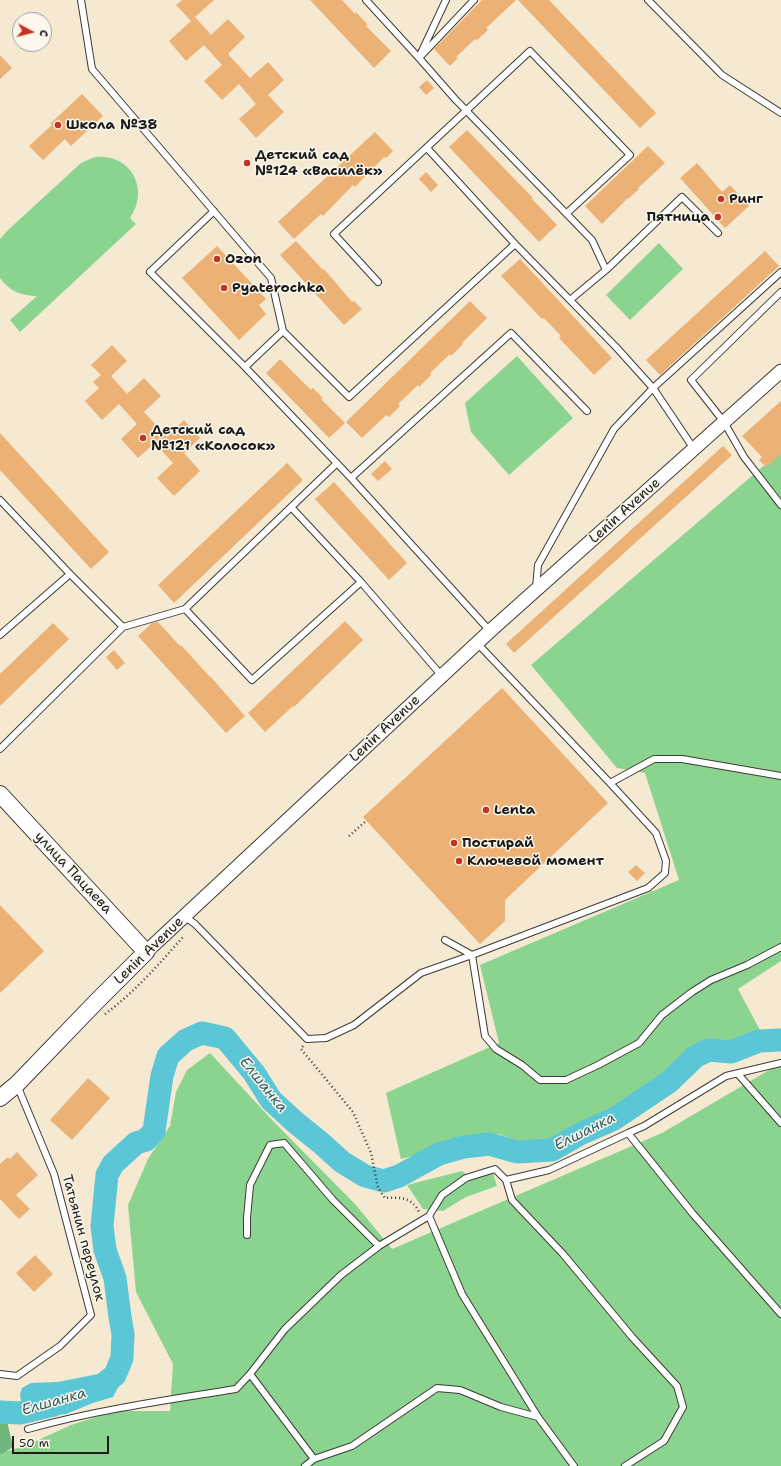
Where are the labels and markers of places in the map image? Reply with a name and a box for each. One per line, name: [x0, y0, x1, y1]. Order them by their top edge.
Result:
place label: Школа №38: [66, 117, 157, 133]
marker: Школа №38: [53, 120, 63, 130]
place label: Детский сад №124 «Василёк»: [255, 147, 383, 180]
marker: Детский сад №124 «Василёк»: [242, 158, 252, 168]
place label: Ринг: [729, 191, 763, 207]
marker: Ринг: [716, 194, 726, 204]
place label: Пятница: [647, 209, 710, 225]
marker: Пятница: [713, 212, 723, 222]
place label: Ozon: [225, 251, 262, 267]
marker: Ozon: [212, 254, 222, 264]
place label: Pyaterochka: [232, 280, 325, 296]
marker: Pyaterochka: [219, 283, 229, 293]
place label: Детский сад №121 «Колосок»: [151, 422, 275, 454]
marker: Детский сад №121 «Колосок»: [138, 433, 148, 443]
place label: Lenta: [494, 802, 535, 818]
marker: Lenta: [481, 805, 491, 815]
place label: Постирай: [462, 835, 534, 851]
marker: Постирай: [449, 838, 459, 848]
place label: Ключевой момент: [467, 853, 604, 869]
marker: Ключевой момент: [454, 856, 464, 866]

